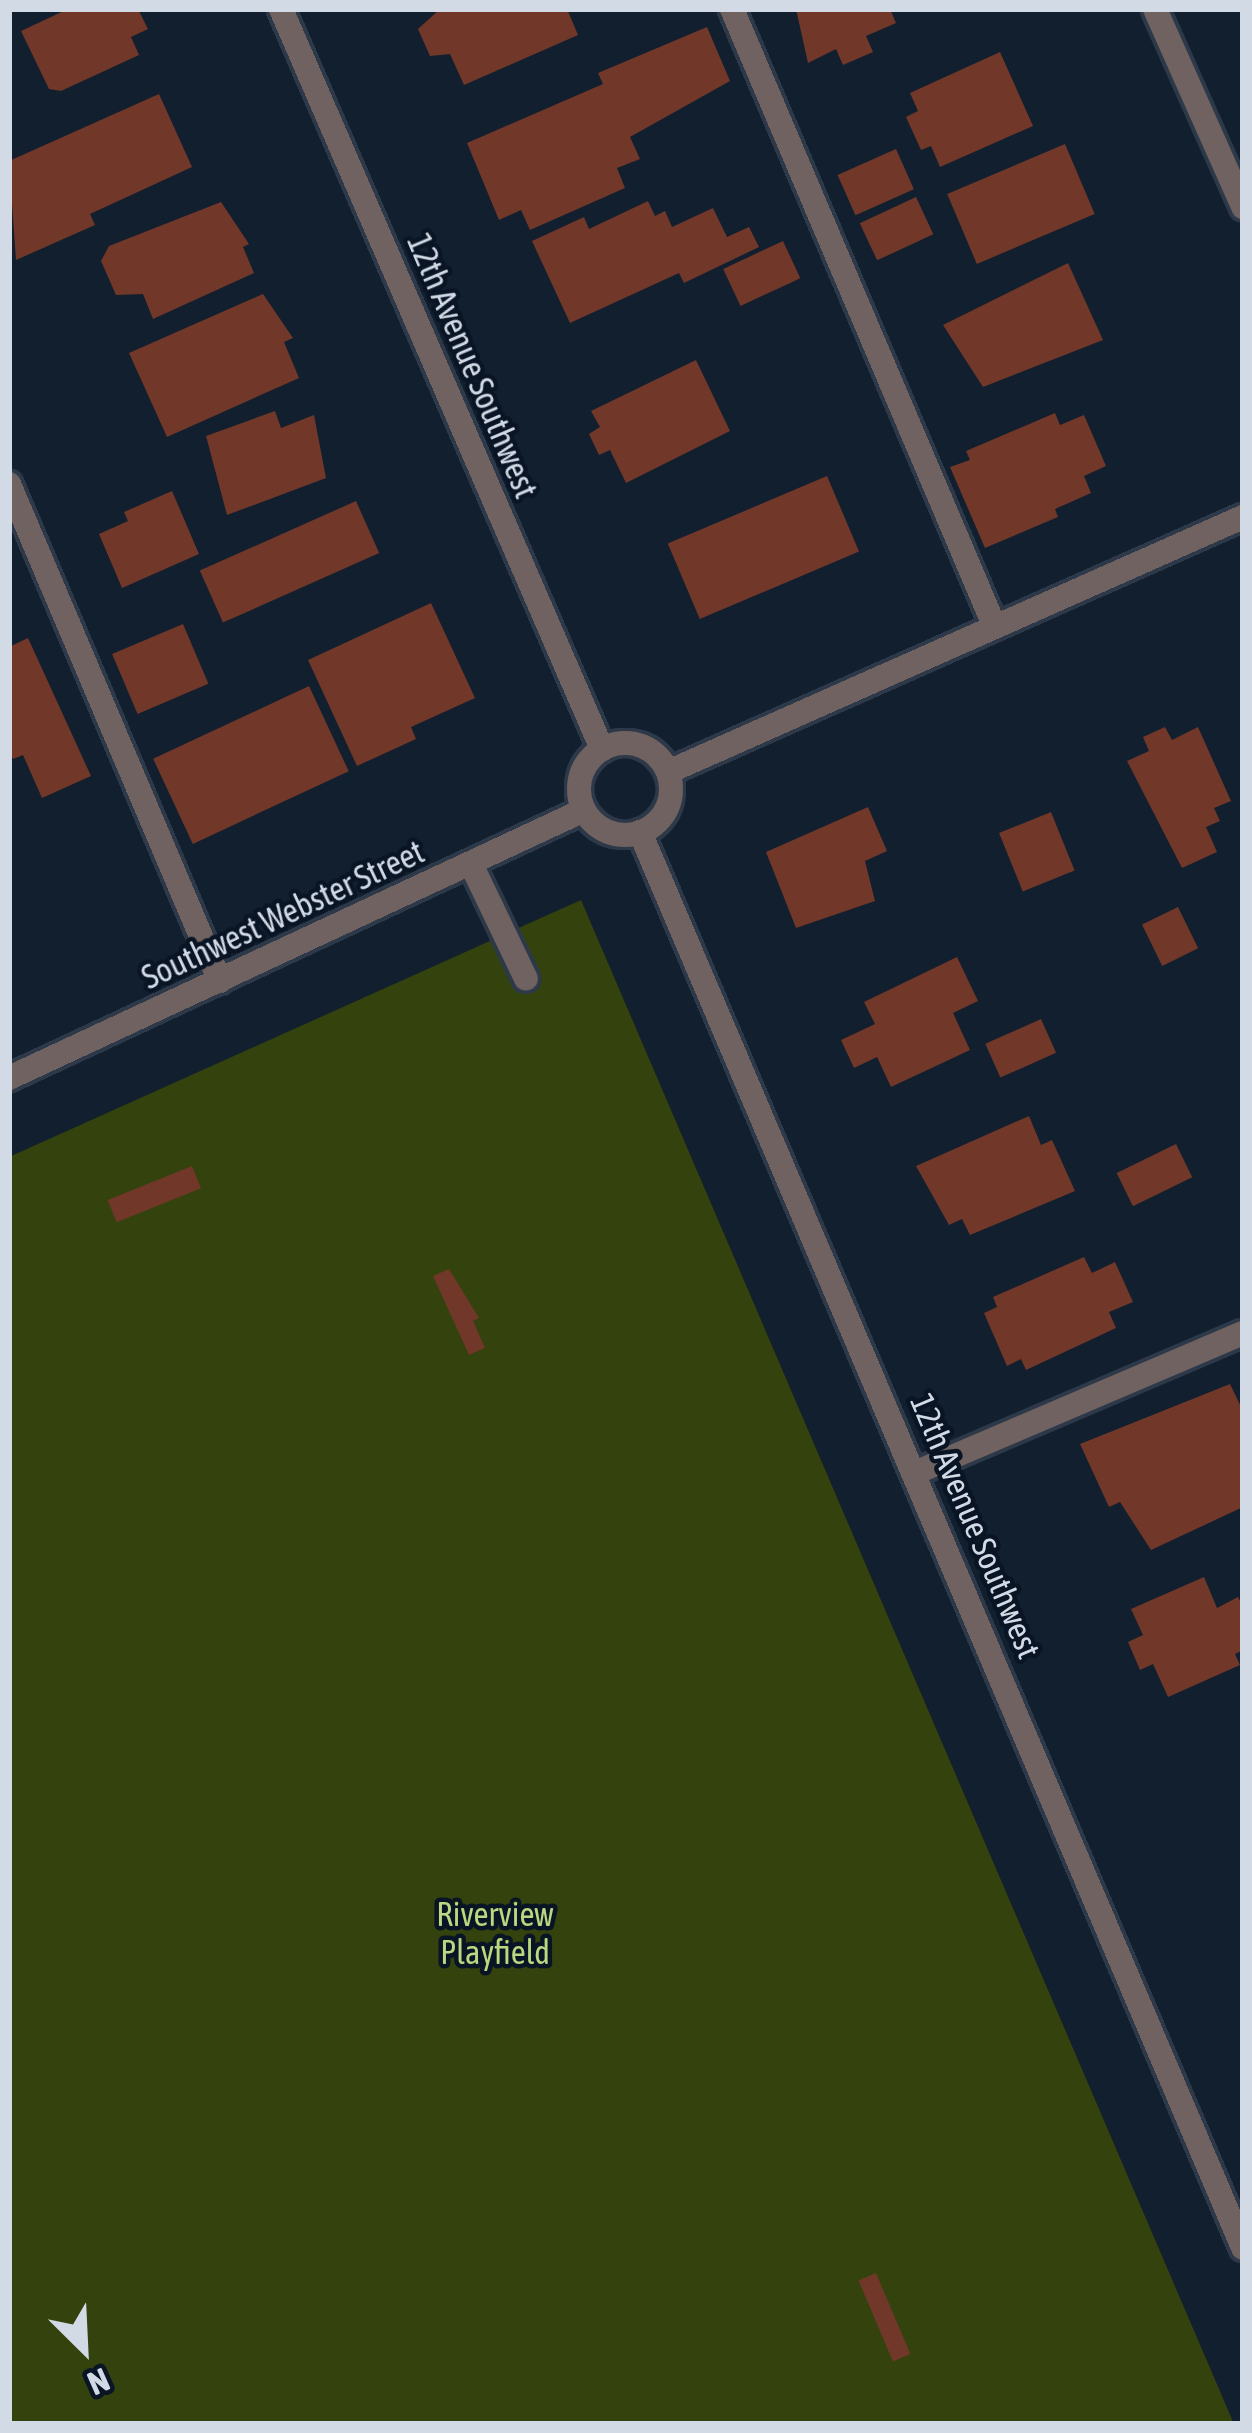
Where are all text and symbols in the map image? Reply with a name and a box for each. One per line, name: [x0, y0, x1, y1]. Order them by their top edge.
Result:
street label: 12th Avenue Southwest: [398, 228, 546, 504]
street label: Southwest Webster Street: [136, 832, 430, 998]
street label: 12th Avenue Southwest: [901, 1388, 1049, 1664]
park label: Riverview Playfield: [436, 1895, 554, 1973]
north arrow: [24, 2289, 144, 2409]
text: N: [82, 2361, 115, 2403]

